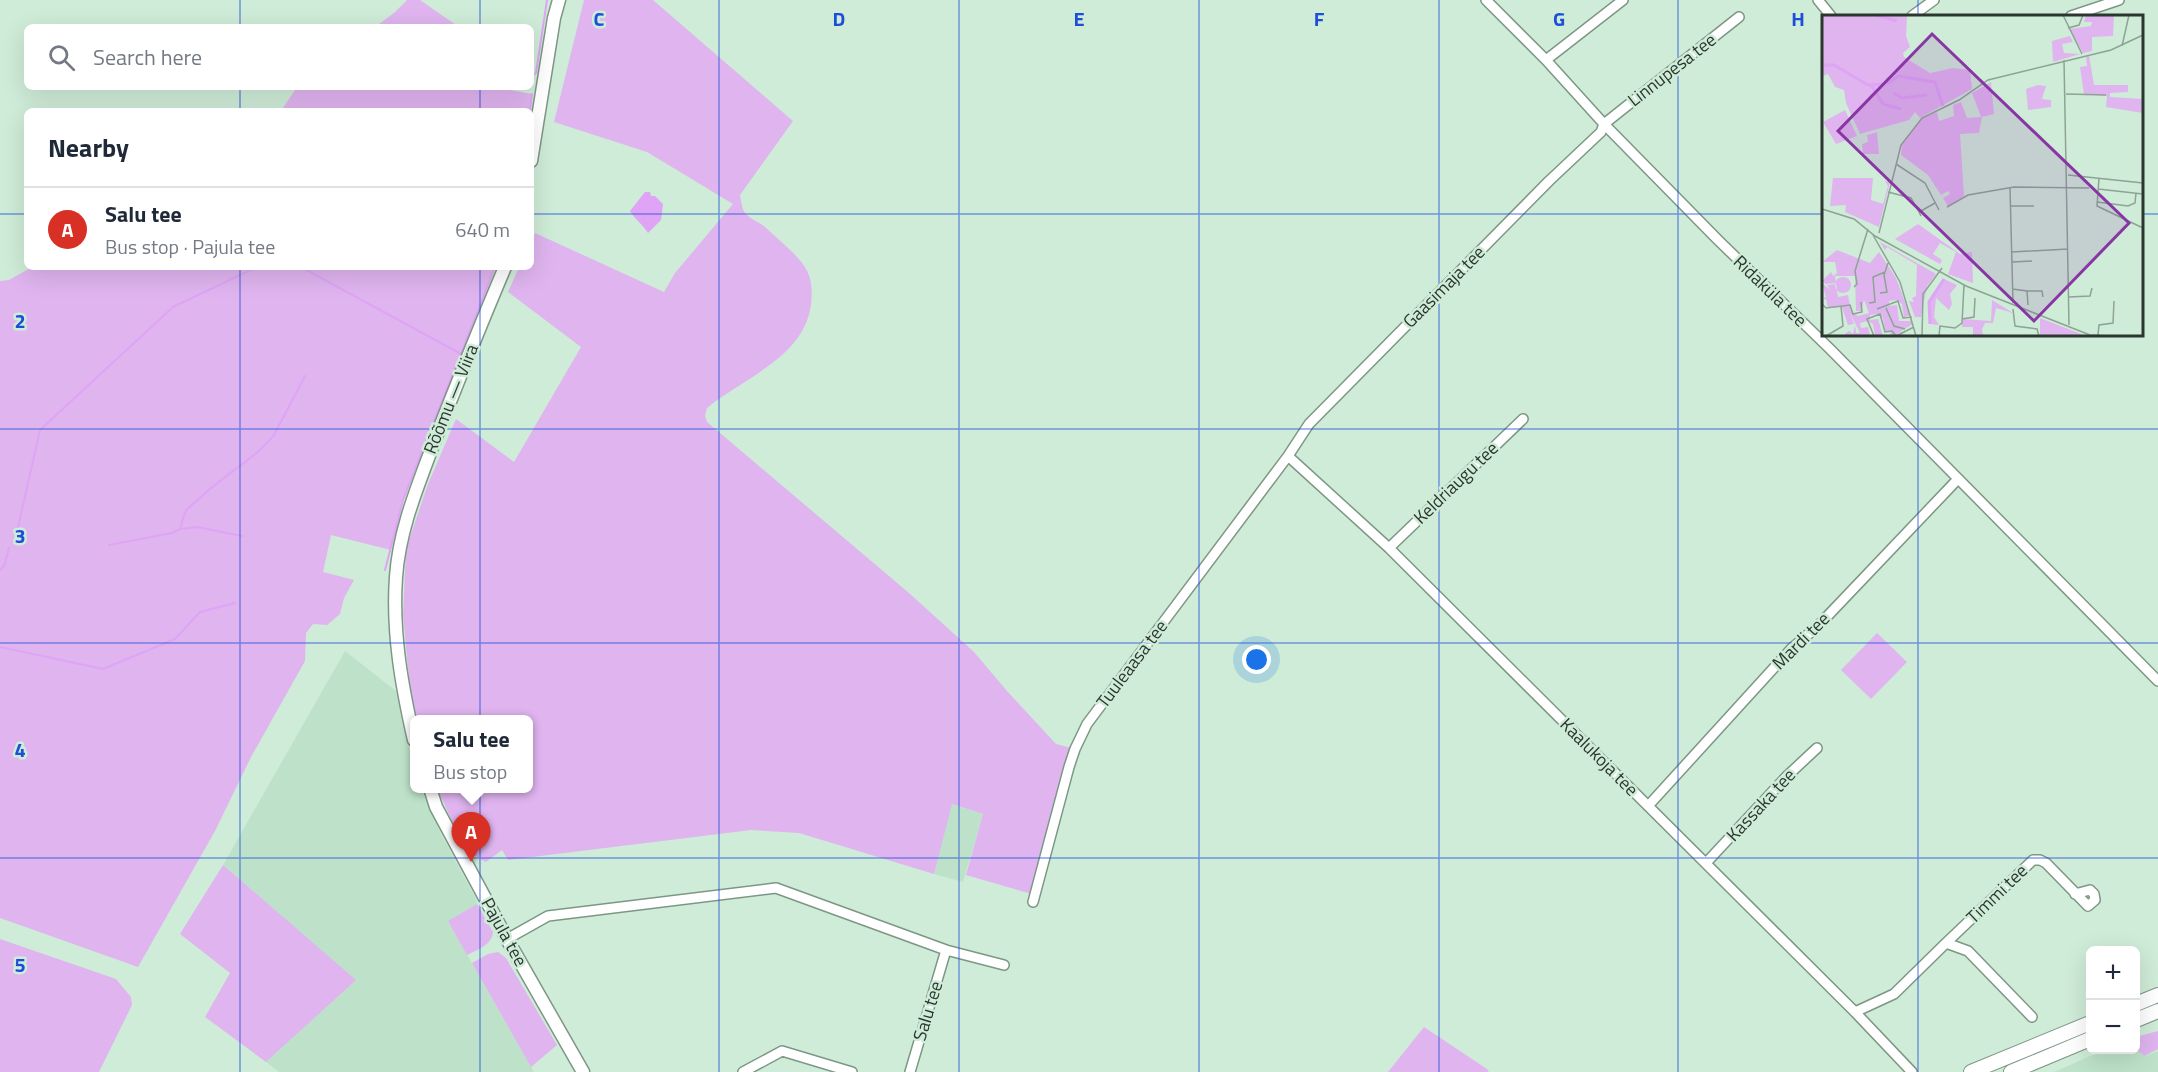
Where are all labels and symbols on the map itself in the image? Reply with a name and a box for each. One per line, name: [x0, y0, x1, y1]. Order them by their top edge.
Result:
text: C: [594, 3, 605, 34]
text: D: [833, 3, 845, 34]
text: E: [1073, 3, 1085, 34]
text: F: [1314, 3, 1325, 34]
text: G: [1553, 3, 1565, 34]
text: H: [1791, 3, 1805, 34]
inset map: [1822, 15, 2143, 336]
street label: Linnupesa tee: [1622, 26, 1722, 113]
street label: Gaasimaja tee: [1396, 239, 1491, 334]
street label: Ridaküla tee: [1727, 248, 1813, 333]
text: 2: [14, 305, 26, 336]
street label: Rõõmu — Viira: [416, 340, 485, 458]
street label: Keldriaugu tee: [1407, 435, 1504, 530]
text: 3: [14, 520, 26, 551]
street label: Mardi tee: [1766, 606, 1836, 676]
street label: Tuuleaasa tee: [1089, 614, 1174, 713]
your location: [1242, 645, 1271, 674]
street label: Kaalukoja tee: [1554, 711, 1645, 802]
text: 4: [14, 734, 26, 765]
street label: Kassaka tee: [1720, 762, 1802, 847]
pin: A: [452, 812, 490, 862]
street label: Timmi tee: [1960, 858, 2033, 930]
street label: Pajula tee: [475, 893, 534, 971]
text: 5: [14, 949, 26, 980]
street label: Salu tee: [906, 978, 949, 1044]

